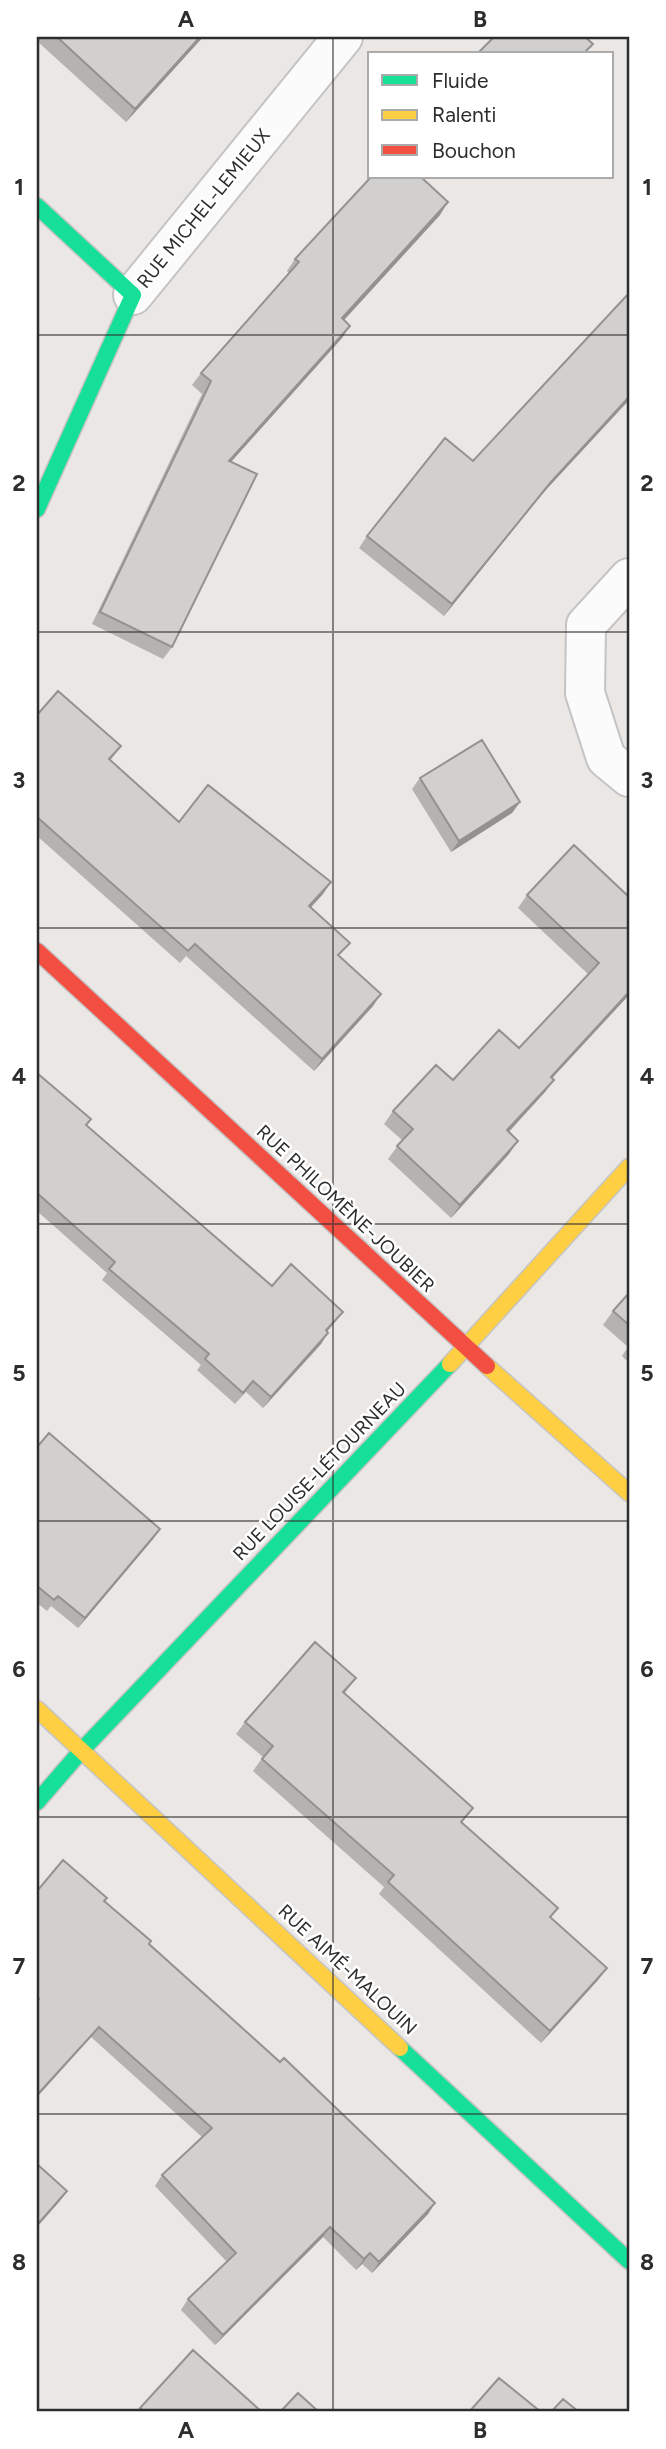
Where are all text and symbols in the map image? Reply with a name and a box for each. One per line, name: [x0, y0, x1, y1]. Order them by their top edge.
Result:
text: A: [178, 5, 195, 33]
text: B: [473, 5, 487, 33]
legend: [368, 52, 614, 178]
text: Fluide: [432, 68, 488, 93]
text: Ralenti: [432, 102, 496, 127]
street label: RUE MICHEL-LEMIEUX: [132, 124, 275, 293]
text: Bouchon: [432, 138, 516, 163]
text: 1: [14, 173, 24, 201]
text: 1: [642, 173, 652, 201]
text: 2: [12, 469, 26, 497]
text: 2: [640, 469, 654, 497]
text: 3: [13, 766, 25, 794]
text: 3: [641, 766, 653, 794]
text: 4: [12, 1062, 26, 1090]
text: 4: [640, 1062, 654, 1090]
street label: RUE PHILOMÈNE-JOUBIER: [252, 1120, 440, 1297]
text: 5: [12, 1359, 26, 1387]
text: 5: [640, 1359, 654, 1387]
street label: RUE LOUISE-LÉTOURNEAU: [228, 1377, 411, 1565]
text: 6: [12, 1655, 26, 1683]
text: 6: [640, 1655, 654, 1683]
street label: RUE AIMÉ-MALOUIN: [274, 1899, 422, 2040]
text: 7: [13, 1952, 26, 1980]
text: 7: [641, 1952, 654, 1980]
text: 8: [12, 2248, 26, 2276]
text: 8: [640, 2248, 654, 2276]
text: A: [178, 2416, 195, 2444]
text: B: [473, 2416, 487, 2444]

